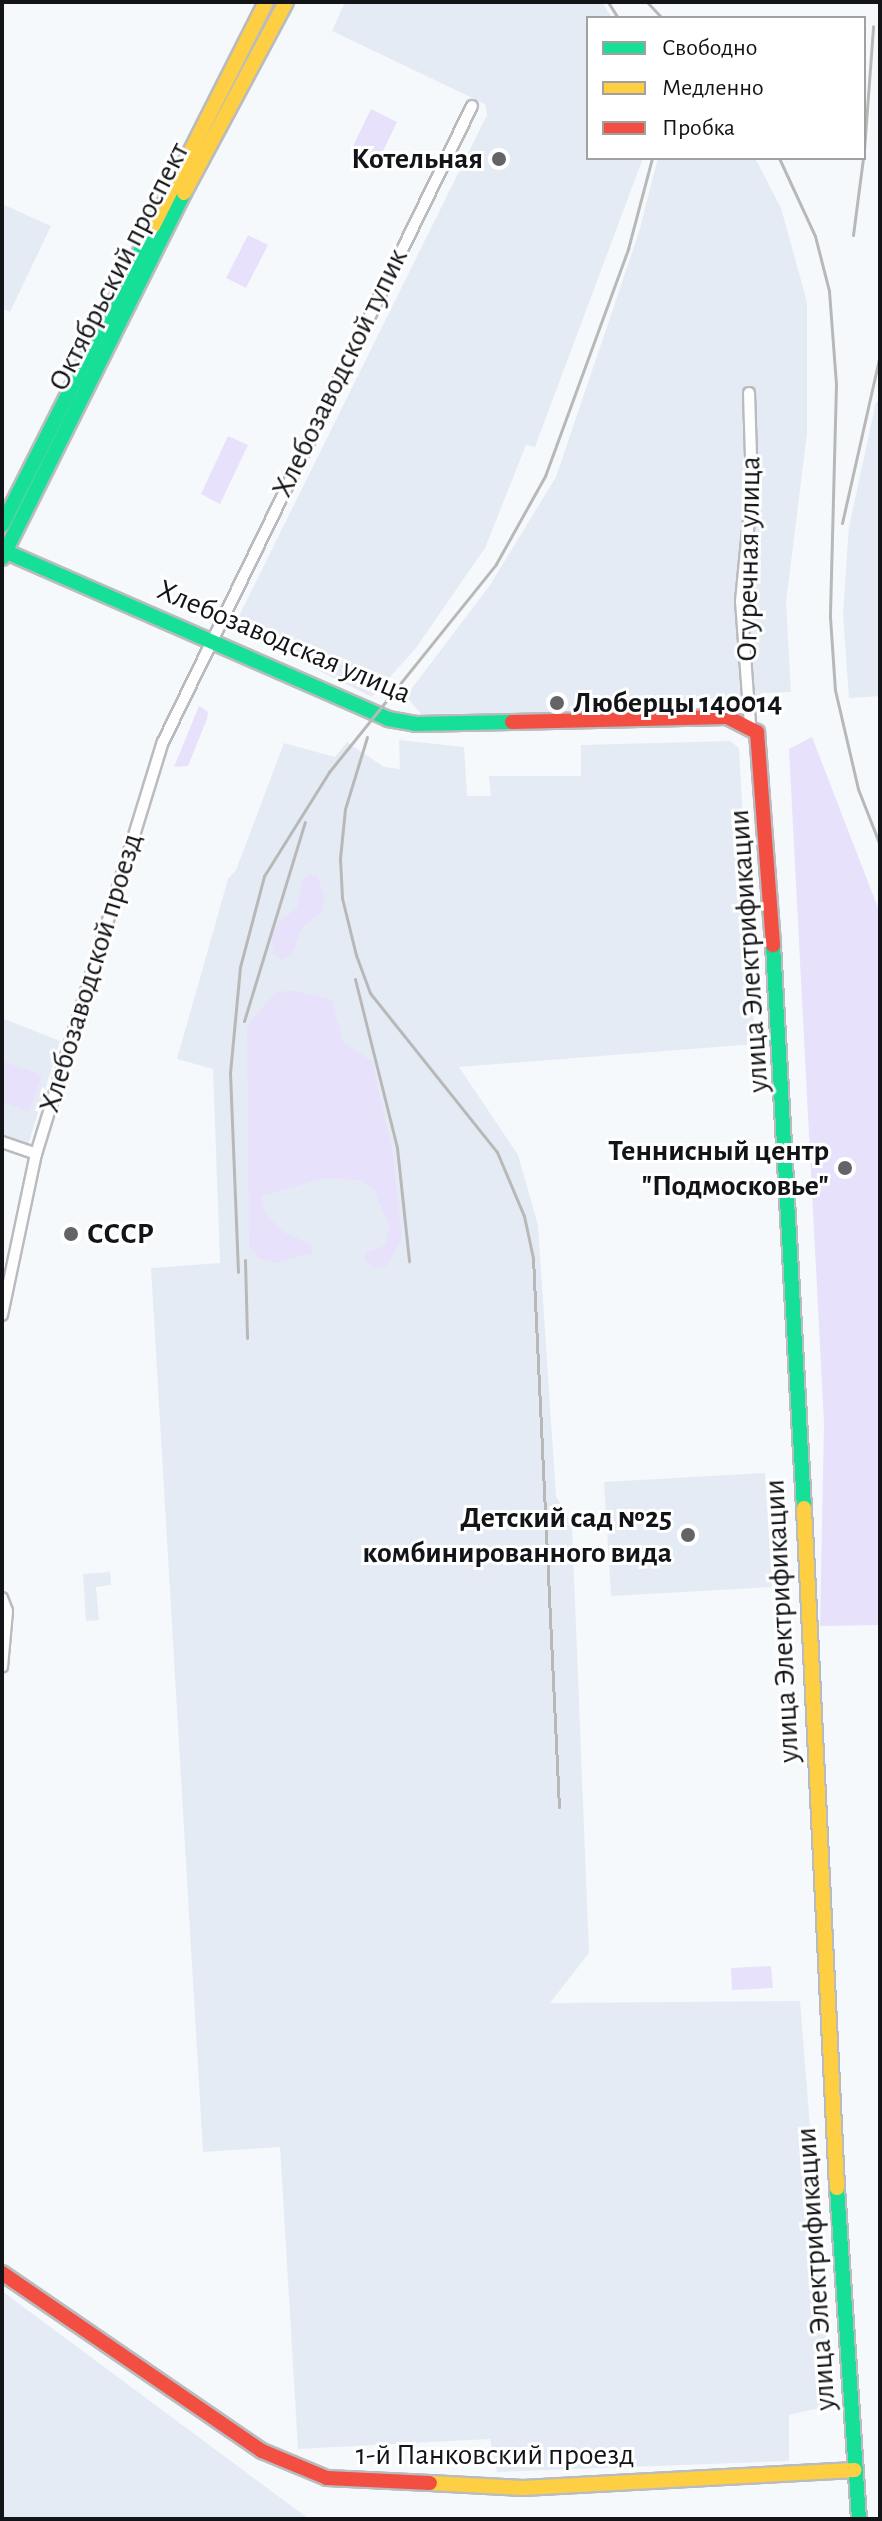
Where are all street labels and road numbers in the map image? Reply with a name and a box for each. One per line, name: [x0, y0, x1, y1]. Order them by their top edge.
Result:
street label: Октябрьский проспект: [41, 137, 197, 397]
street label: Хлебозаводской тупик: [264, 243, 416, 503]
street label: Огуречная улица: [729, 456, 769, 662]
street label: Хлебозаводская улица: [152, 572, 416, 712]
street label: улица Электрификации: [721, 808, 777, 1094]
street label: Хлебозаводской проезд: [31, 829, 151, 1117]
street label: улица Электрификации: [757, 1478, 807, 1764]
street label: улица Электрификации: [788, 2126, 844, 2412]
street label: 1-й Панковский проезд: [356, 2437, 634, 2473]

